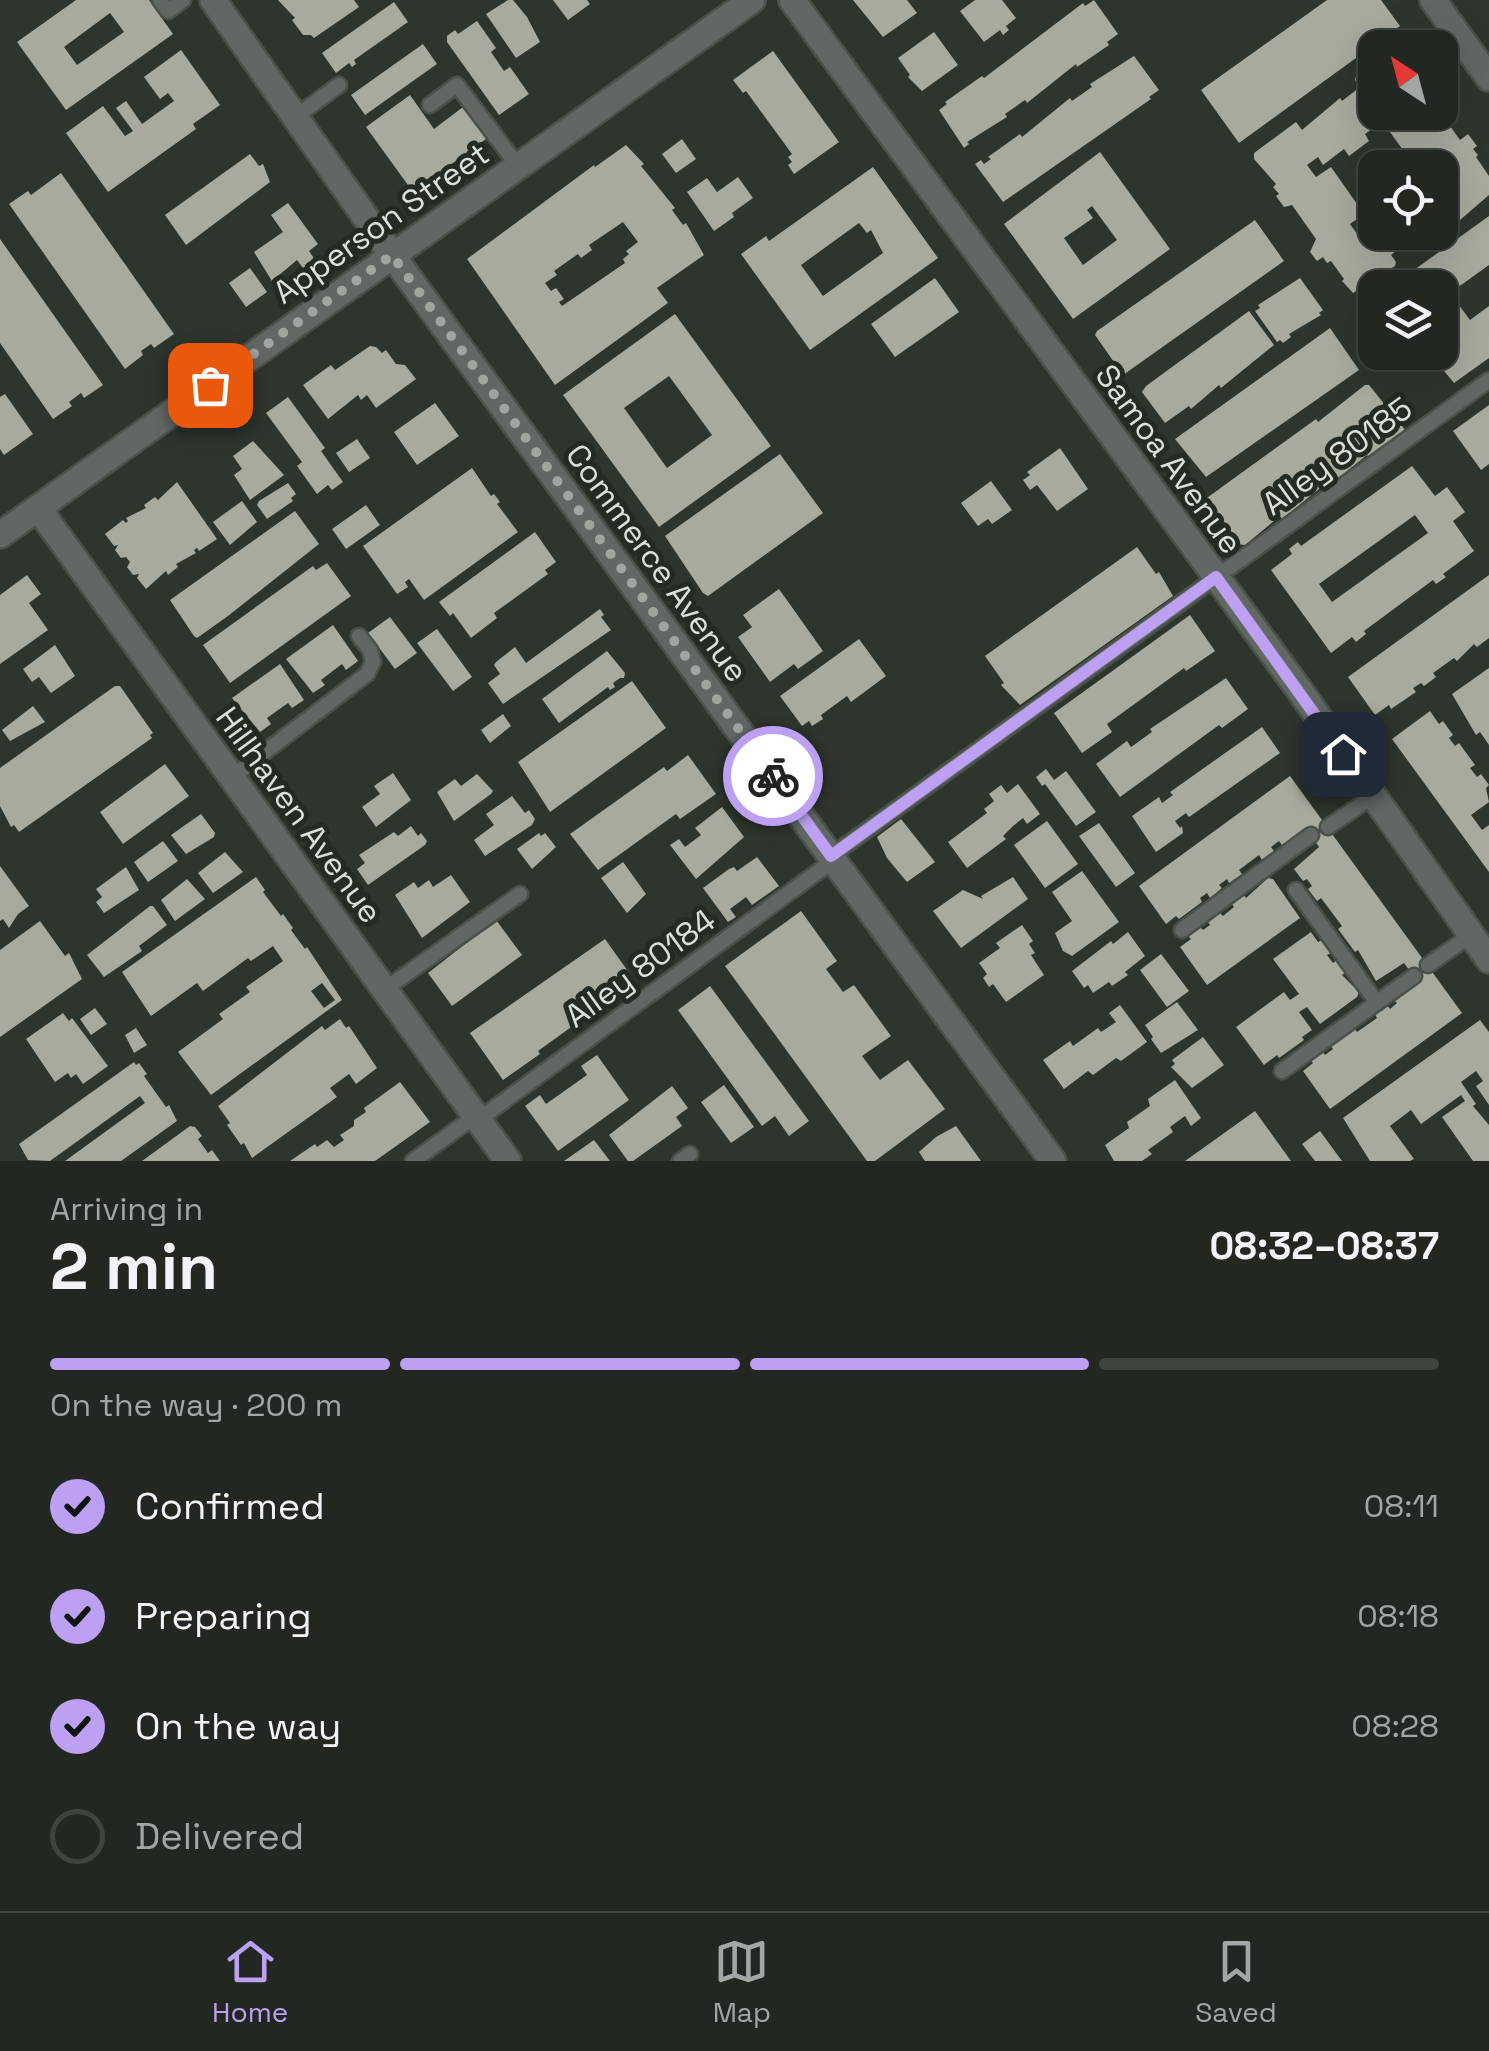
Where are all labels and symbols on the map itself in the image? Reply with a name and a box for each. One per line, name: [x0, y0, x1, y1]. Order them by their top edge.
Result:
north arrow: [1358, 30, 1458, 130]
street label: Apperson Street: [265, 134, 497, 312]
pin: [168, 343, 253, 428]
street label: Samoa Avenue: [1087, 356, 1251, 562]
street label: Alley 80185: [1254, 388, 1420, 524]
street label: Commerce Avenue: [557, 436, 757, 690]
street label: Hillhaven Avenue: [207, 699, 391, 931]
pin: [1301, 712, 1386, 797]
courier: [723, 726, 823, 826]
street label: Alley 80184: [557, 900, 723, 1036]

